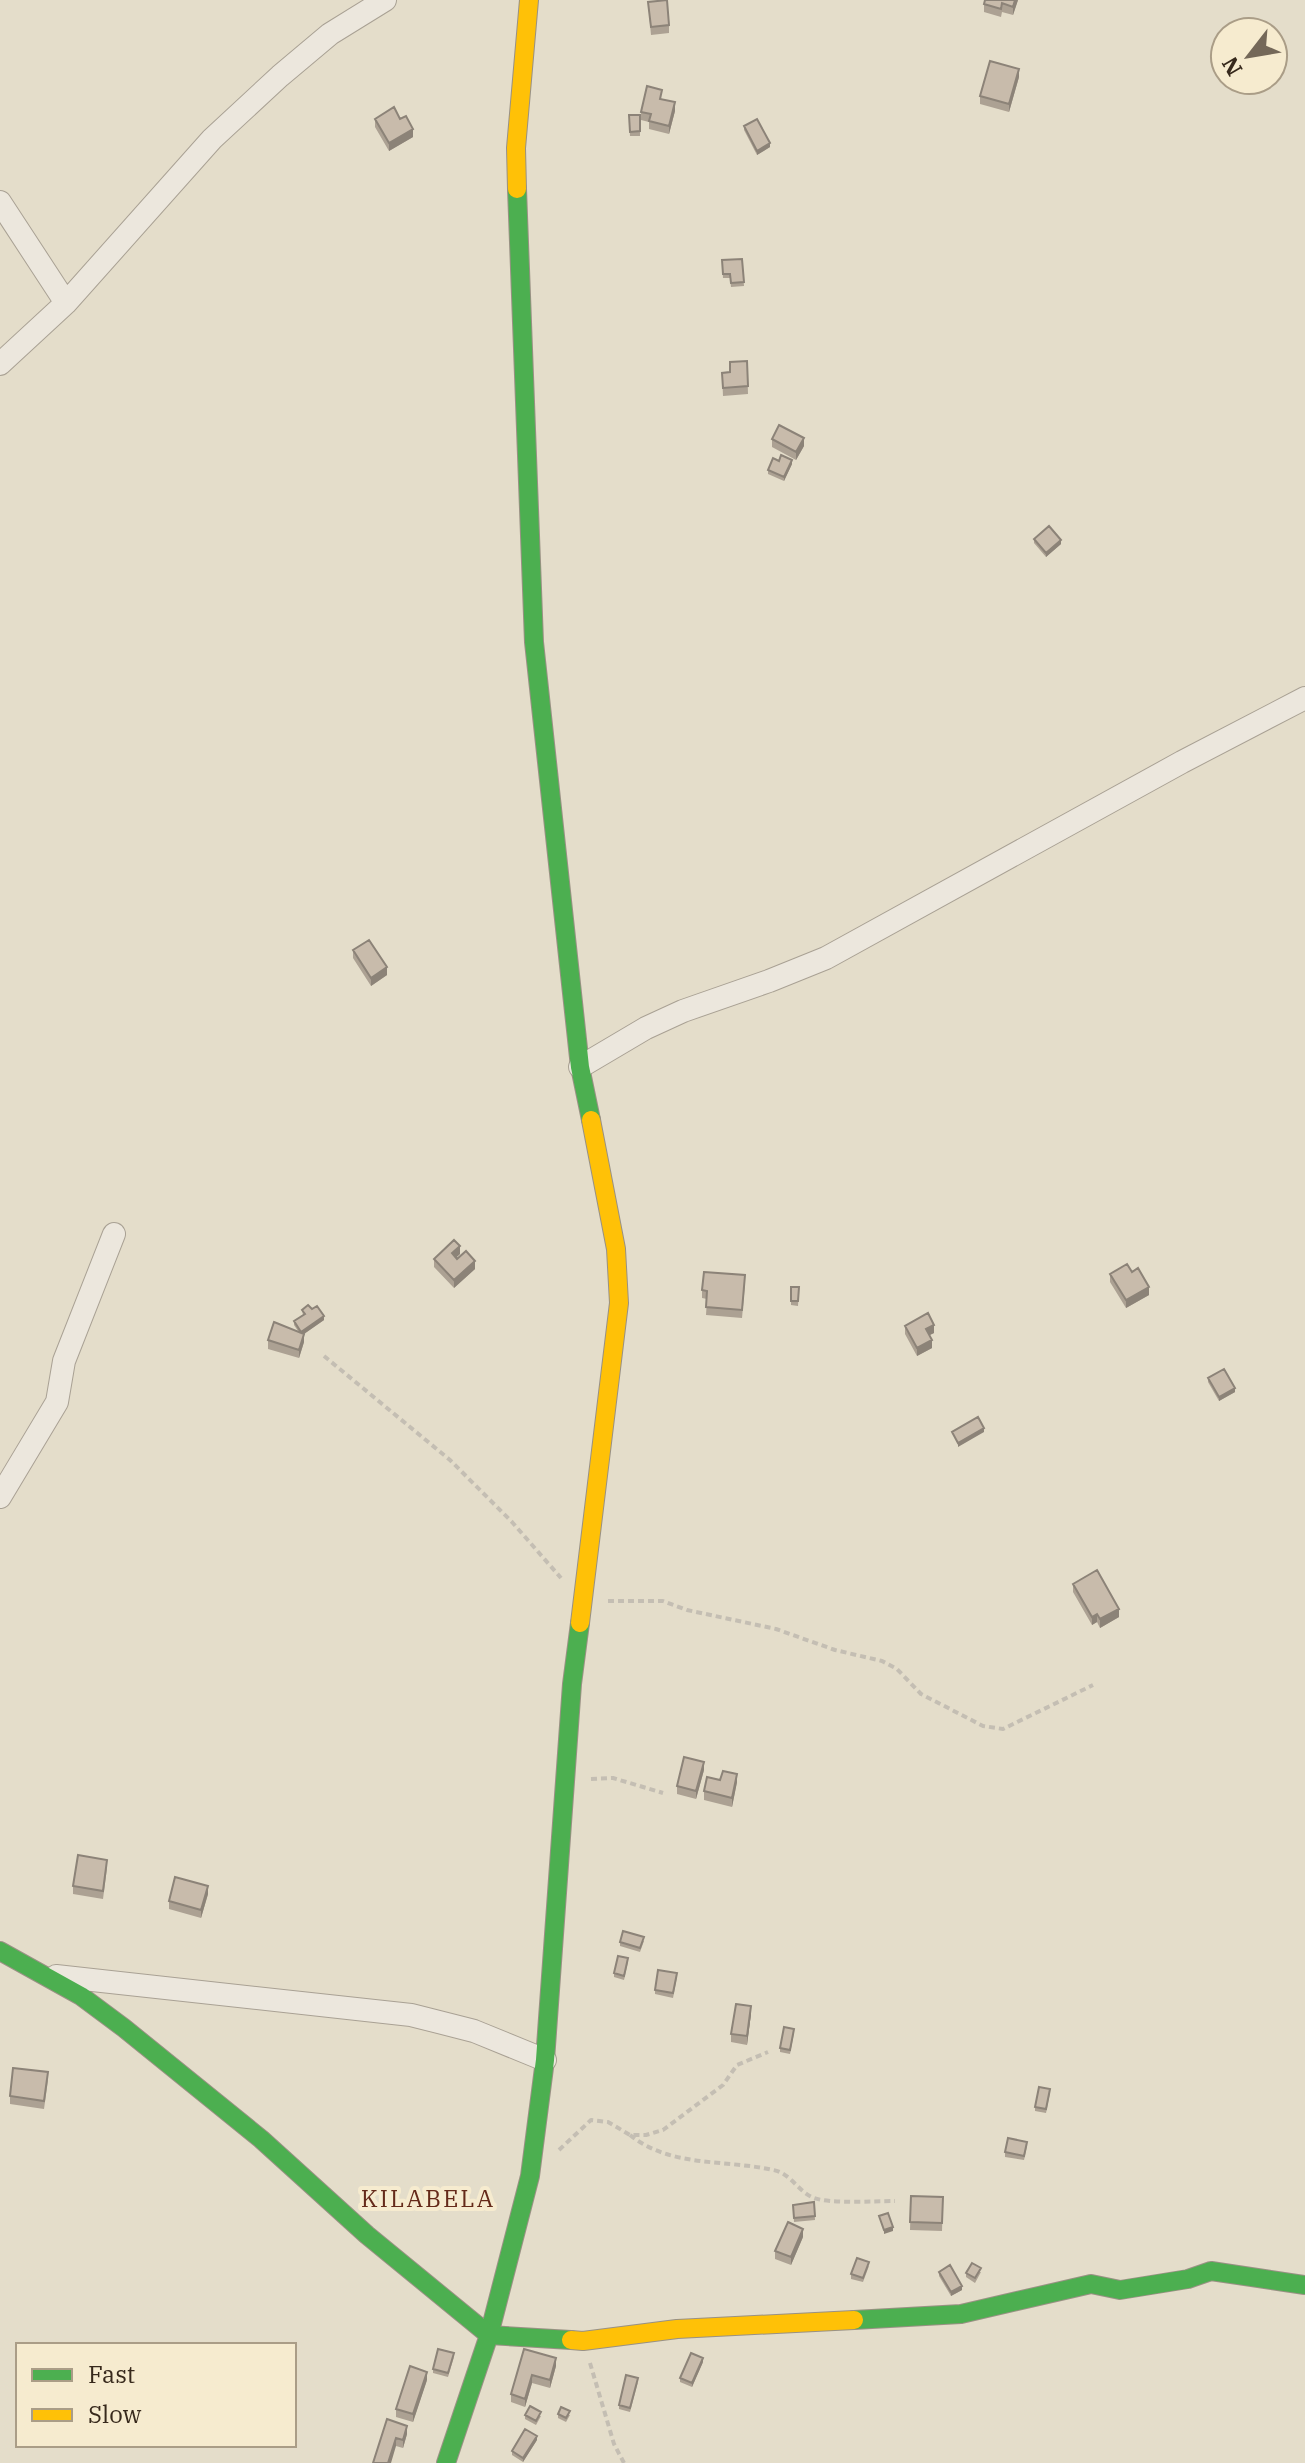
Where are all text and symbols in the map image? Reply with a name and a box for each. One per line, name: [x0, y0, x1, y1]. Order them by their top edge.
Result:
north arrow: [1209, 16, 1289, 96]
text: N: [1215, 52, 1248, 81]
district label: KILABELA: [361, 2182, 495, 2214]
legend: [16, 2343, 296, 2447]
text: Fast: [88, 2358, 135, 2390]
text: Slow: [88, 2398, 142, 2430]

